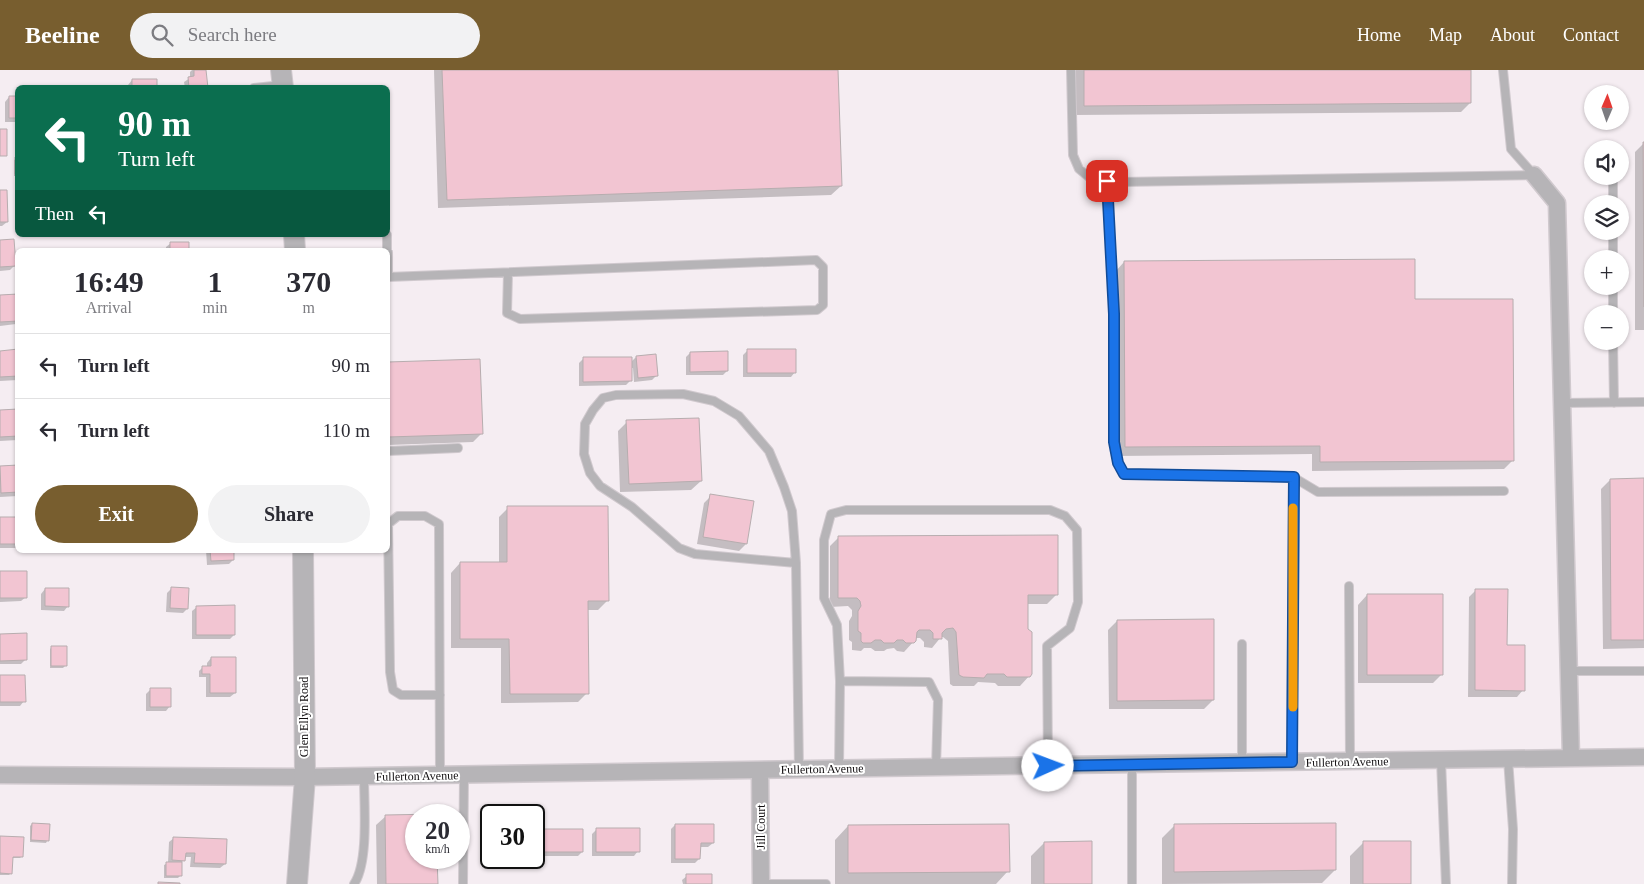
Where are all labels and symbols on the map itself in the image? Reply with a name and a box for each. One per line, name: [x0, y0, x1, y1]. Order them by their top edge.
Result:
north arrow: [1584, 85, 1629, 130]
pin: [1086, 160, 1128, 202]
street label: Glen Ellyn Road: [297, 677, 311, 757]
position arrow: [1021, 739, 1073, 791]
street label: Fullerton Avenue: [1306, 754, 1388, 770]
street label: Fullerton Avenue: [781, 761, 863, 777]
street label: Fullerton Avenue: [376, 768, 458, 784]
speed limit sign: 30: [480, 804, 545, 869]
street label: Jill Court: [754, 804, 768, 850]

